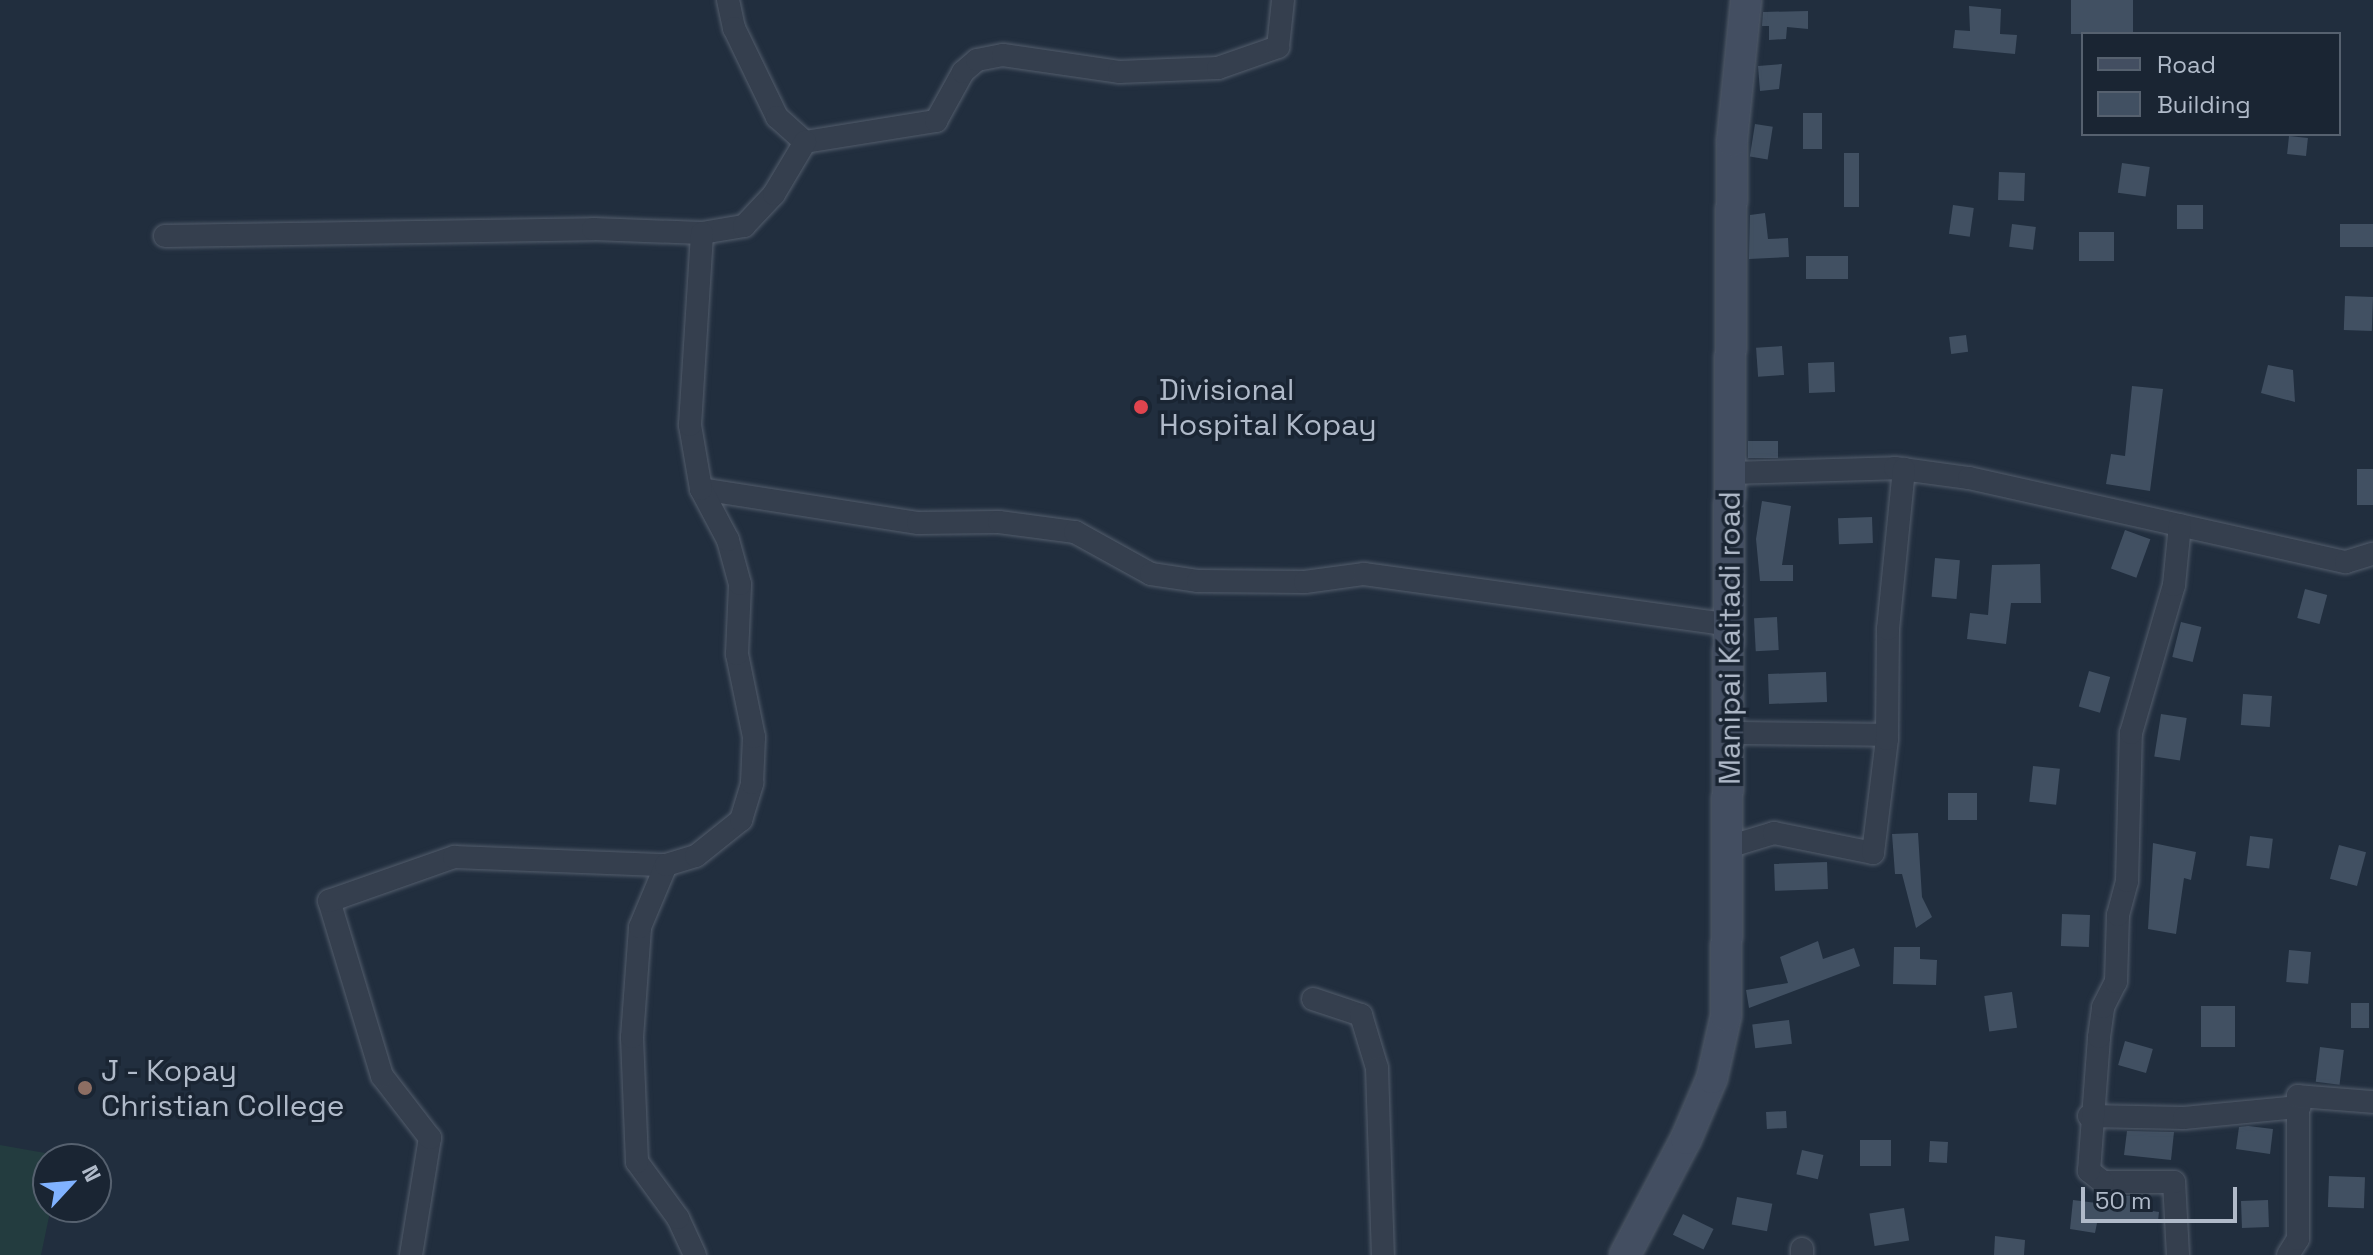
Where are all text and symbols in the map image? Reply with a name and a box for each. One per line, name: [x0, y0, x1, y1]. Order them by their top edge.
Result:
legend: [2081, 32, 2341, 136]
text: Road: [2157, 49, 2216, 80]
text: Building: [2157, 89, 2251, 120]
place label: Divisional Hospital Kopay: [1159, 372, 1377, 442]
marker: Divisional Hospital Kopay: [1130, 396, 1152, 418]
street label: Manipai Kaitadi road: [1712, 491, 1748, 785]
place label: J - Kopay Christian College: [101, 1053, 345, 1124]
marker: J - Kopay Christian College: [76, 1079, 94, 1097]
north arrow: [32, 1143, 112, 1223]
text: N: [76, 1161, 108, 1186]
scale bar: [2085, 1171, 2241, 1221]
text: 50 m: [2095, 1185, 2152, 1216]

